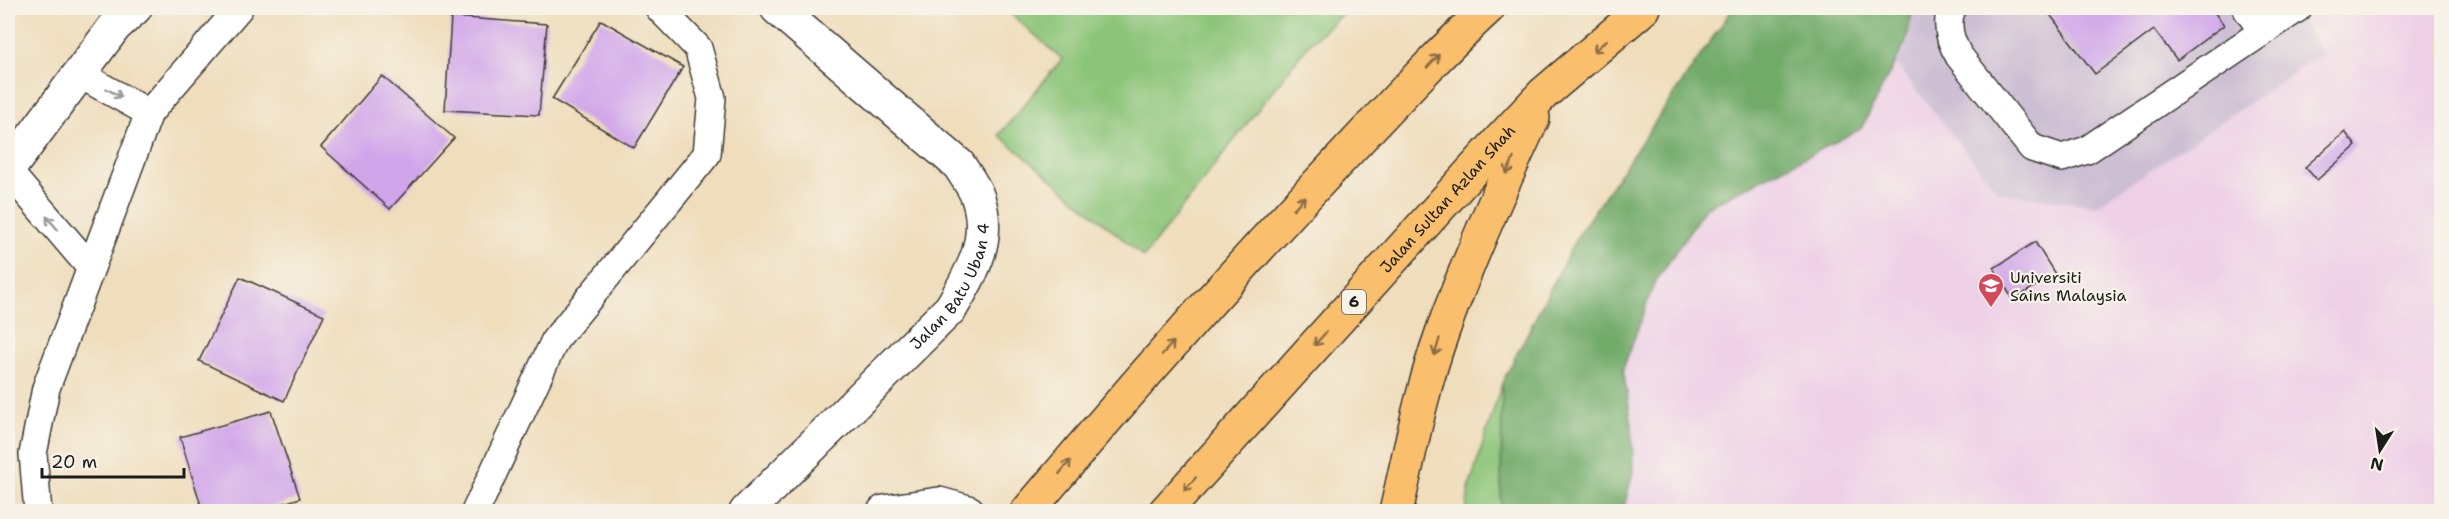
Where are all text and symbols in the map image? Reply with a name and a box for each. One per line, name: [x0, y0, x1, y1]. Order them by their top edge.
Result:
one-way arrow: [1592, 39, 1608, 52]
one-way arrow: [1426, 54, 1440, 69]
one-way arrow: [105, 88, 122, 100]
street label: Jalan Sultan Azlan Shah: [1375, 120, 1520, 277]
one-way arrow: [1504, 157, 1516, 175]
one-way arrow: [1292, 196, 1306, 211]
one-way arrow: [45, 216, 59, 231]
street label: Jalan Batu Uban 4: [905, 223, 993, 354]
place label: Universiti Sains Malaysia: [2010, 267, 2127, 306]
school or university icon: Universiti Sains Malaysia: [1976, 271, 2006, 309]
road number: 6: [1342, 290, 1366, 314]
one-way arrow: [1313, 332, 1327, 347]
one-way arrow: [1431, 337, 1442, 356]
one-way arrow: [1161, 340, 1175, 355]
north arrow: [2350, 420, 2410, 480]
scale bar: [42, 441, 184, 479]
text: 20 m: [51, 450, 97, 474]
text: N: [2369, 453, 2385, 476]
one-way arrow: [1058, 460, 1072, 475]
one-way arrow: [1183, 476, 1197, 491]

